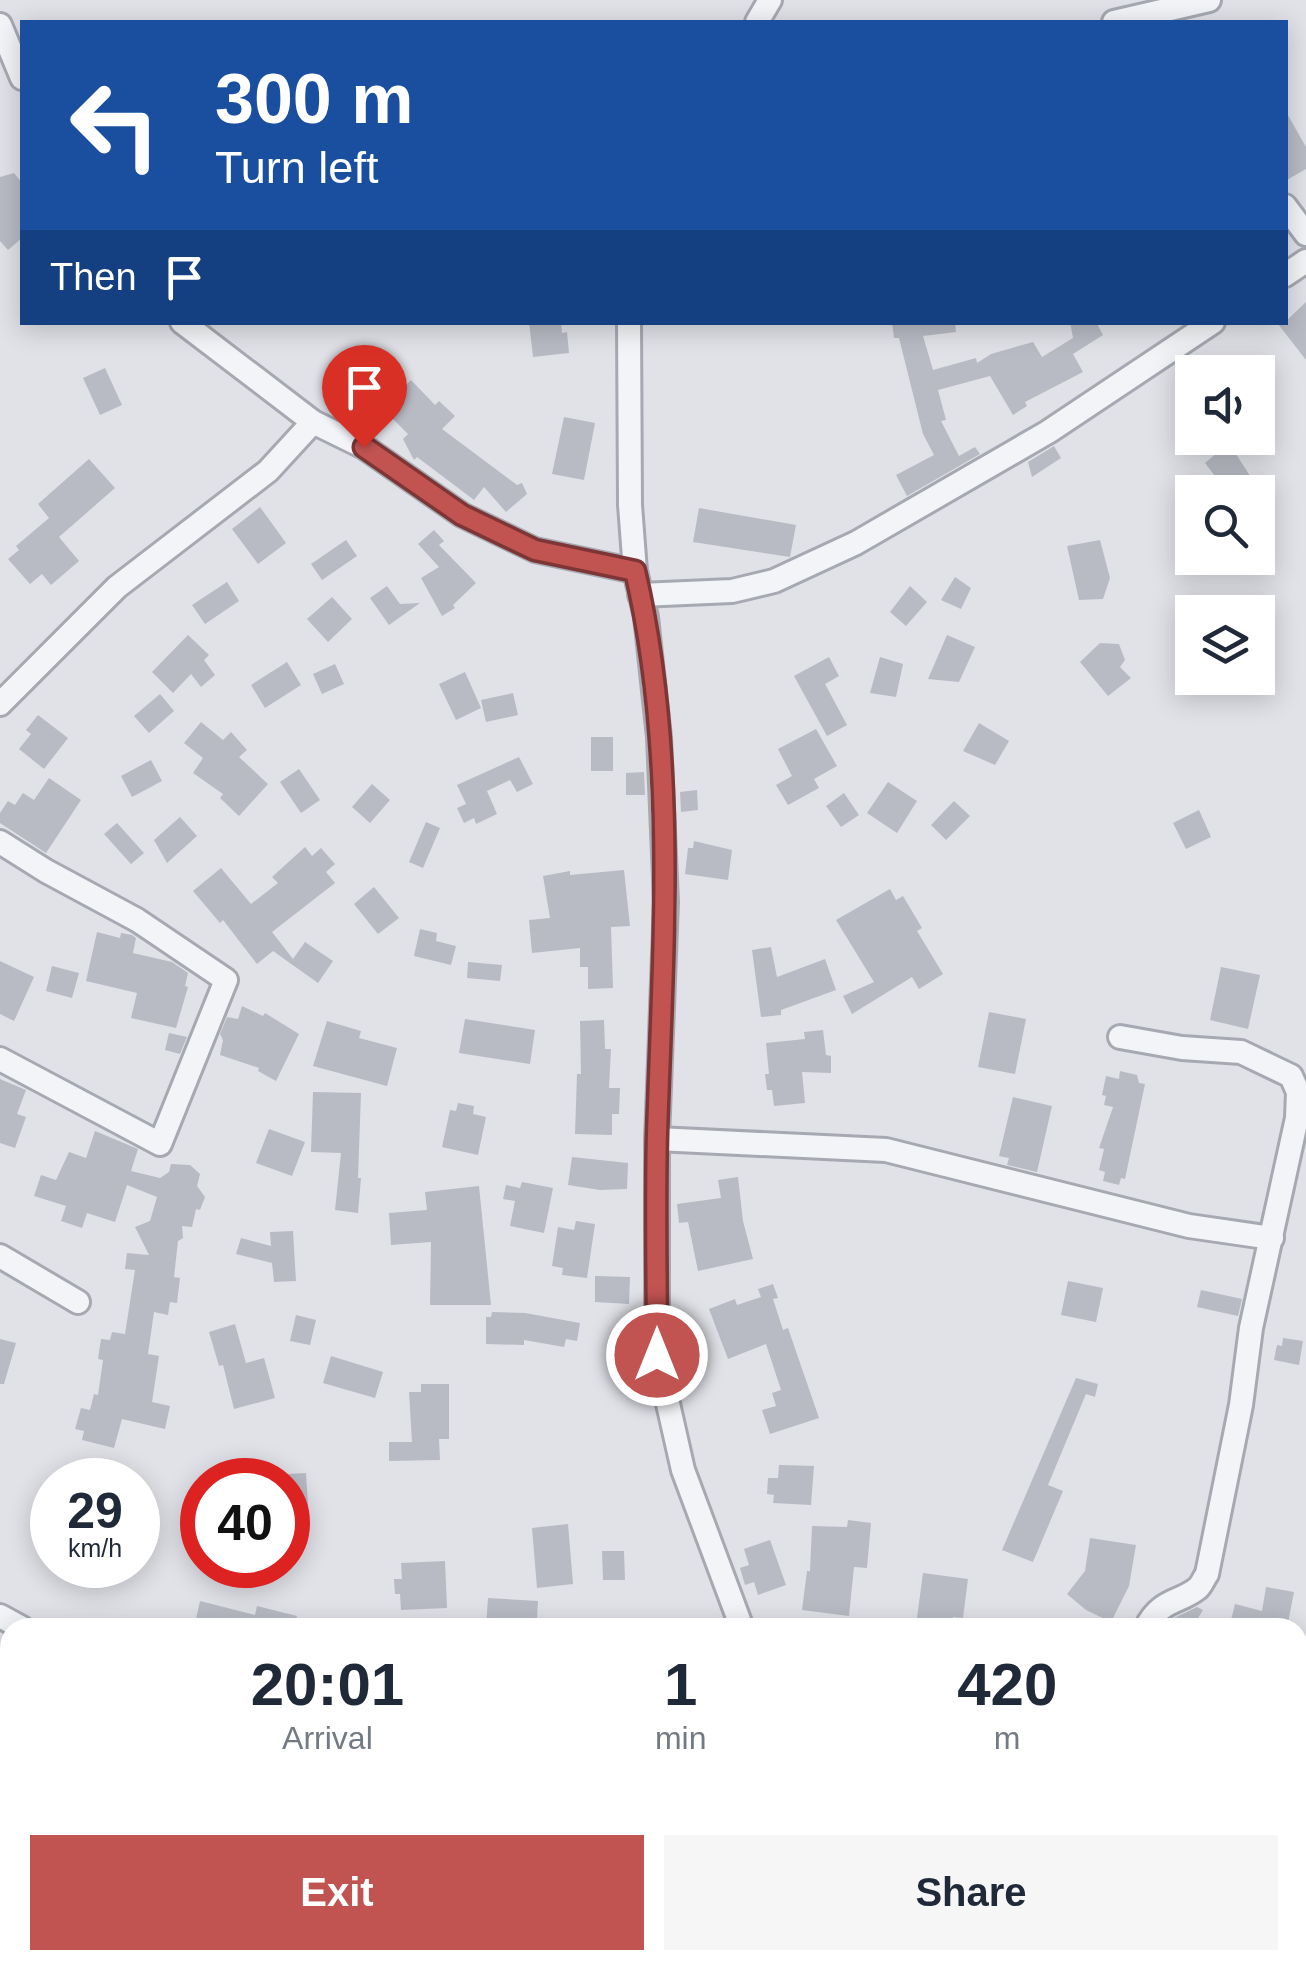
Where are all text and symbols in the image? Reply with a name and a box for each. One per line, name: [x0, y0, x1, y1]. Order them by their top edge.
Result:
icon: left: [50, 60, 180, 190]
text: 300 m: [215, 60, 413, 138]
text: Turn left: [215, 142, 378, 193]
icon: arrive: [157, 250, 212, 305]
text: Then: [50, 256, 137, 298]
pin: [322, 345, 407, 448]
map controls: [1175, 355, 1275, 695]
button: sound: [1175, 355, 1275, 455]
icon: arrive: [337, 360, 392, 415]
button: search: [1175, 475, 1275, 575]
button: layers: [1175, 595, 1275, 695]
position arrow: [605, 1303, 709, 1407]
speed limit sign: 40: [180, 1458, 310, 1588]
text: 29: [67, 1483, 123, 1539]
text: km/h: [68, 1534, 122, 1562]
text: 20:01: [251, 1651, 404, 1718]
text: 1: [664, 1651, 697, 1718]
text: 420: [957, 1651, 1057, 1718]
text: Arrival: [282, 1720, 373, 1756]
text: min: [655, 1720, 706, 1756]
text: m: [994, 1720, 1021, 1756]
button: Exit: [30, 1835, 644, 1950]
button: Share: [664, 1835, 1278, 1950]

